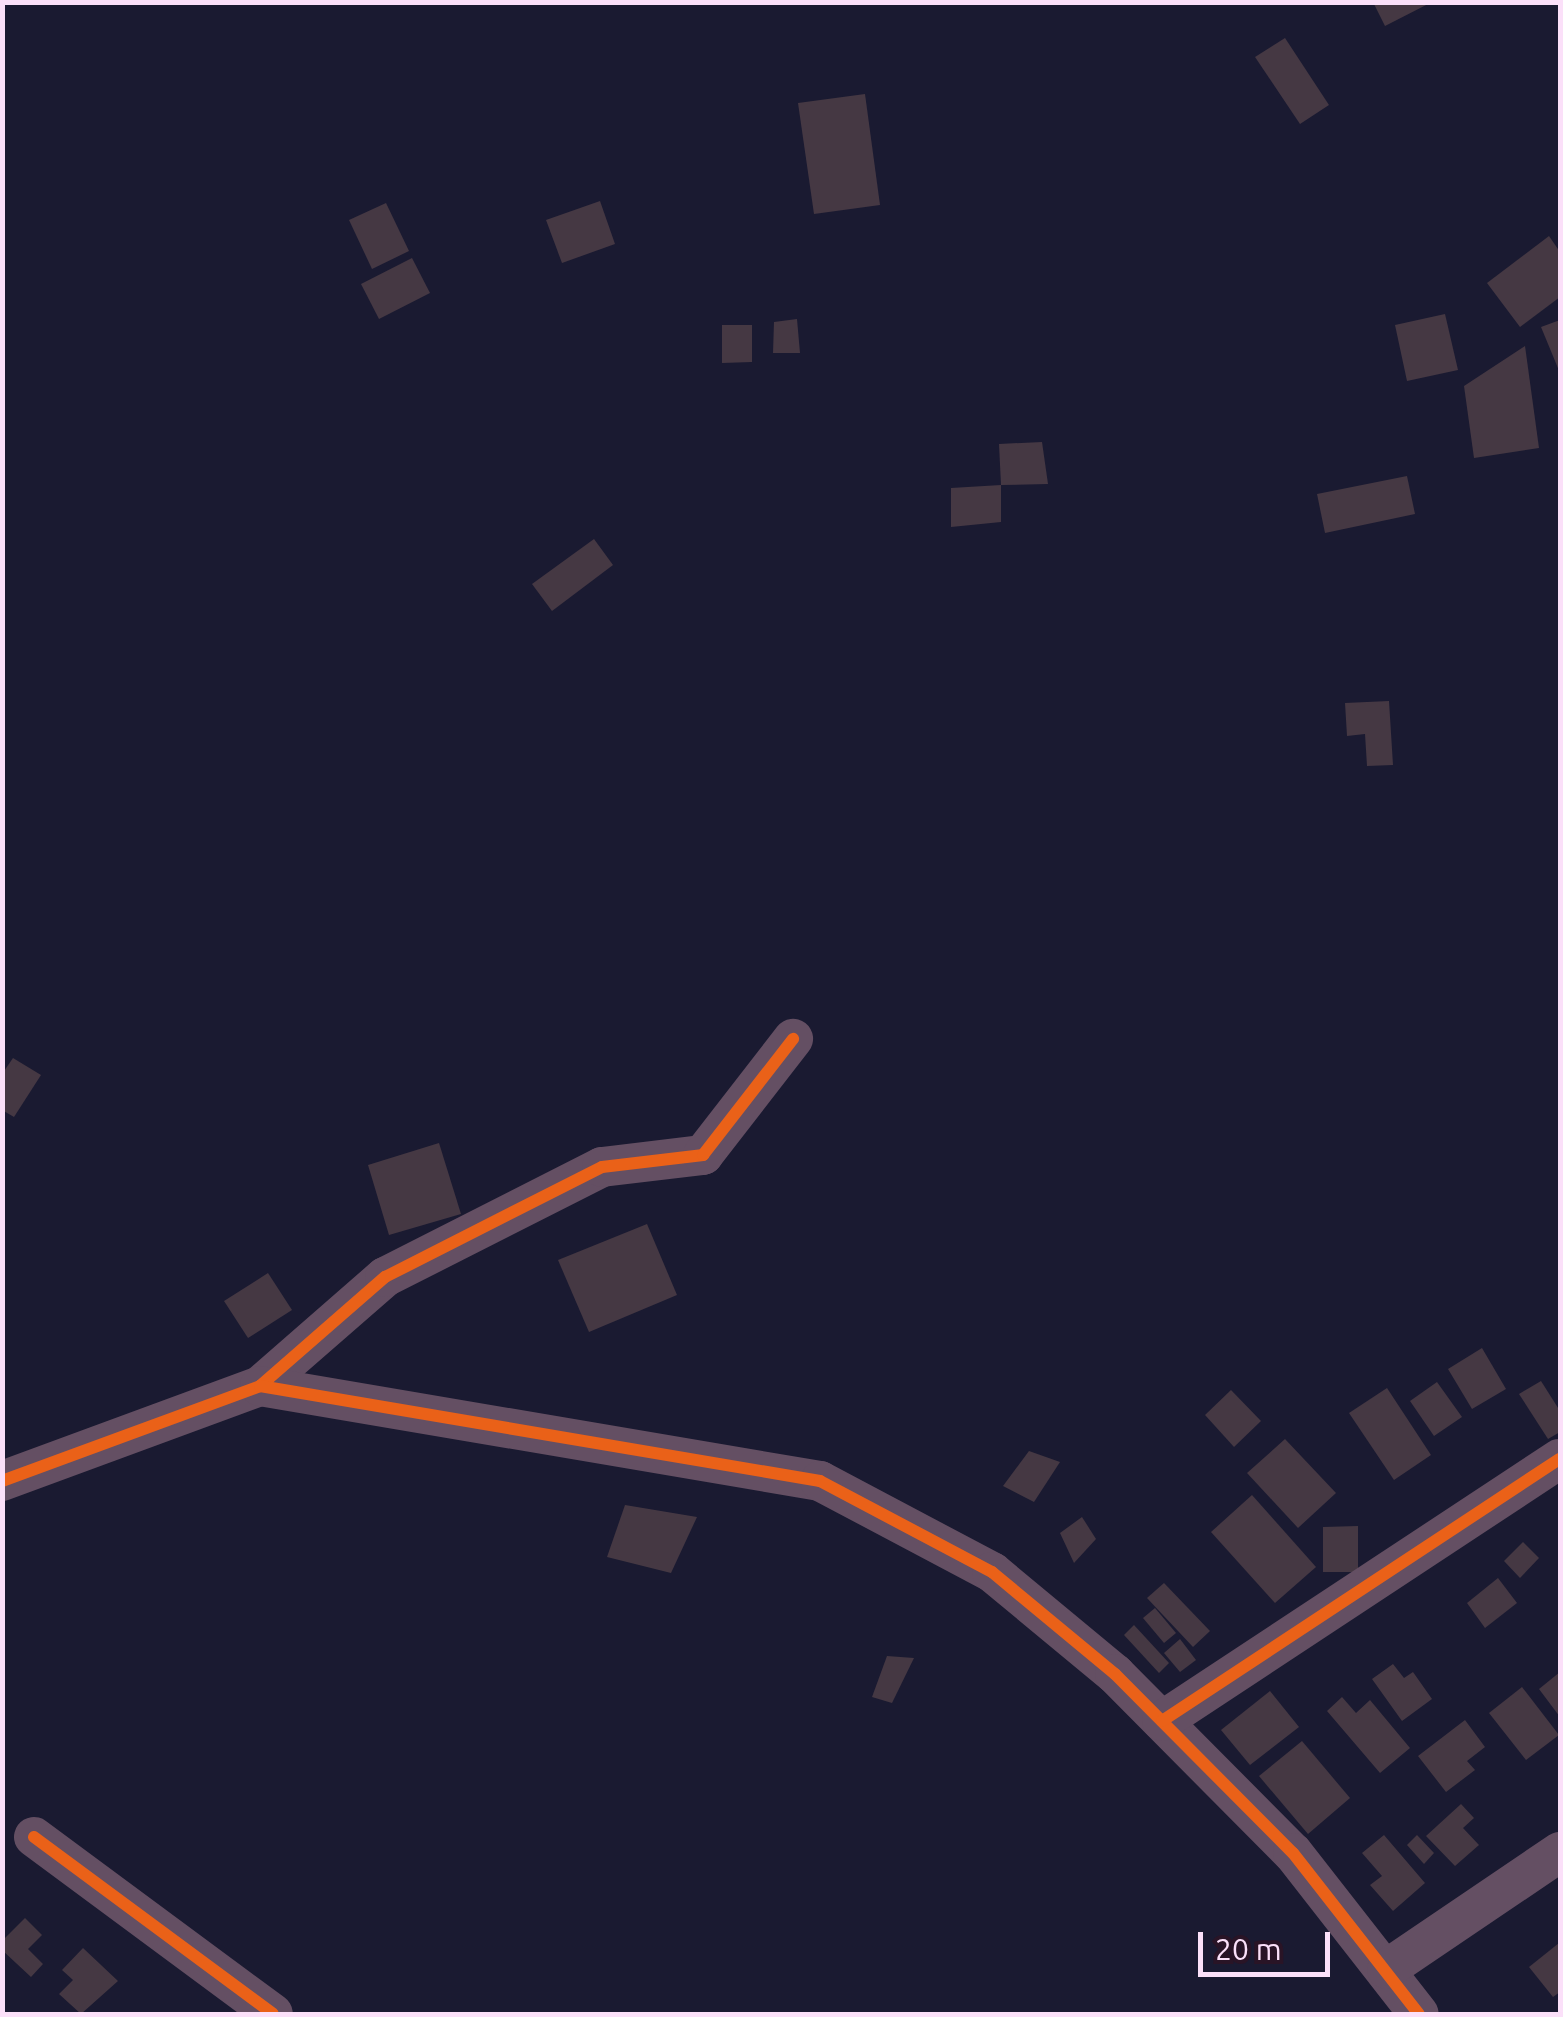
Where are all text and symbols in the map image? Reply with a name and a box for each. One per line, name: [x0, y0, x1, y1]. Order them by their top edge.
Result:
scale bar: [1203, 1912, 1336, 1974]
text: 20 m: [1215, 1932, 1282, 1966]

